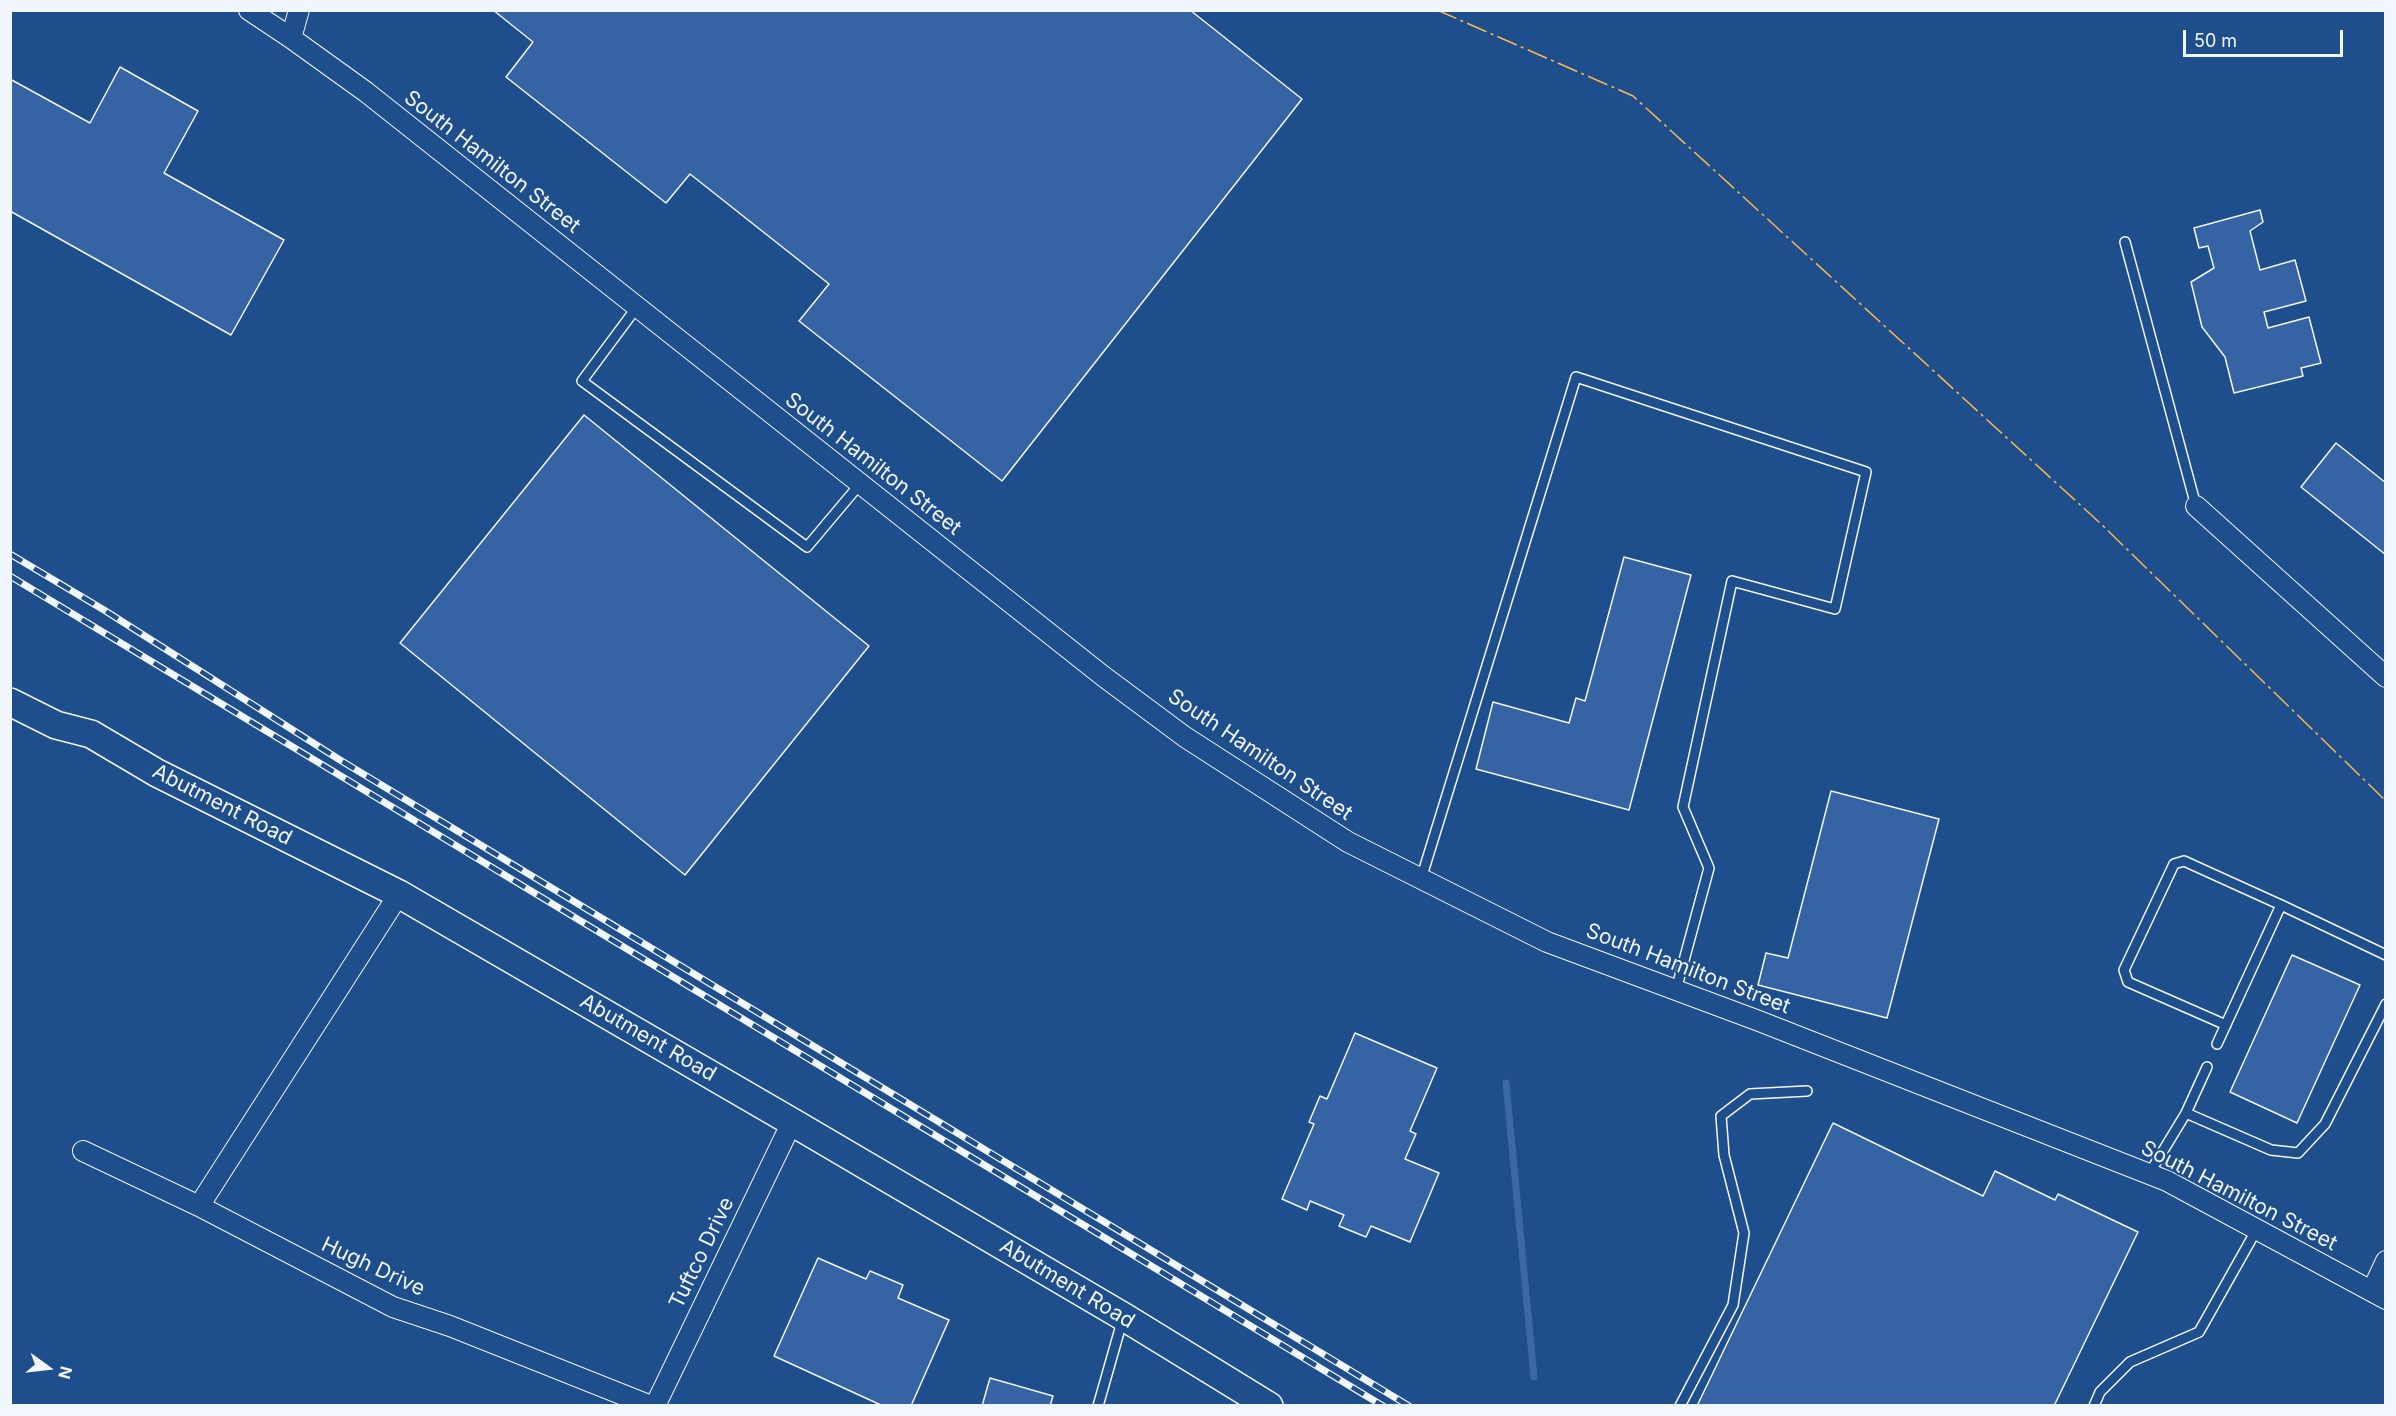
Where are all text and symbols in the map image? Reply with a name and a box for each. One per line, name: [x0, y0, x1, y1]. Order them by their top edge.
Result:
scale bar: [2186, 18, 2346, 56]
text: 50 m: [2194, 30, 2237, 51]
street label: South Hamilton Street: [399, 85, 585, 239]
street label: South Hamilton Street: [780, 387, 966, 541]
street label: South Hamilton Street: [1163, 684, 1357, 826]
street label: Abutment Road: [148, 759, 296, 851]
street label: South Hamilton Street: [1582, 918, 1794, 1020]
street label: Abutment Road: [575, 989, 721, 1087]
street label: South Hamilton Street: [2137, 1136, 2341, 1256]
street label: Tuftco Drive: [664, 1193, 740, 1313]
street label: Hugh Drive: [317, 1232, 429, 1302]
street label: Abutment Road: [995, 1234, 1139, 1334]
north arrow: [18, 1338, 78, 1398]
text: N: [54, 1364, 77, 1381]

